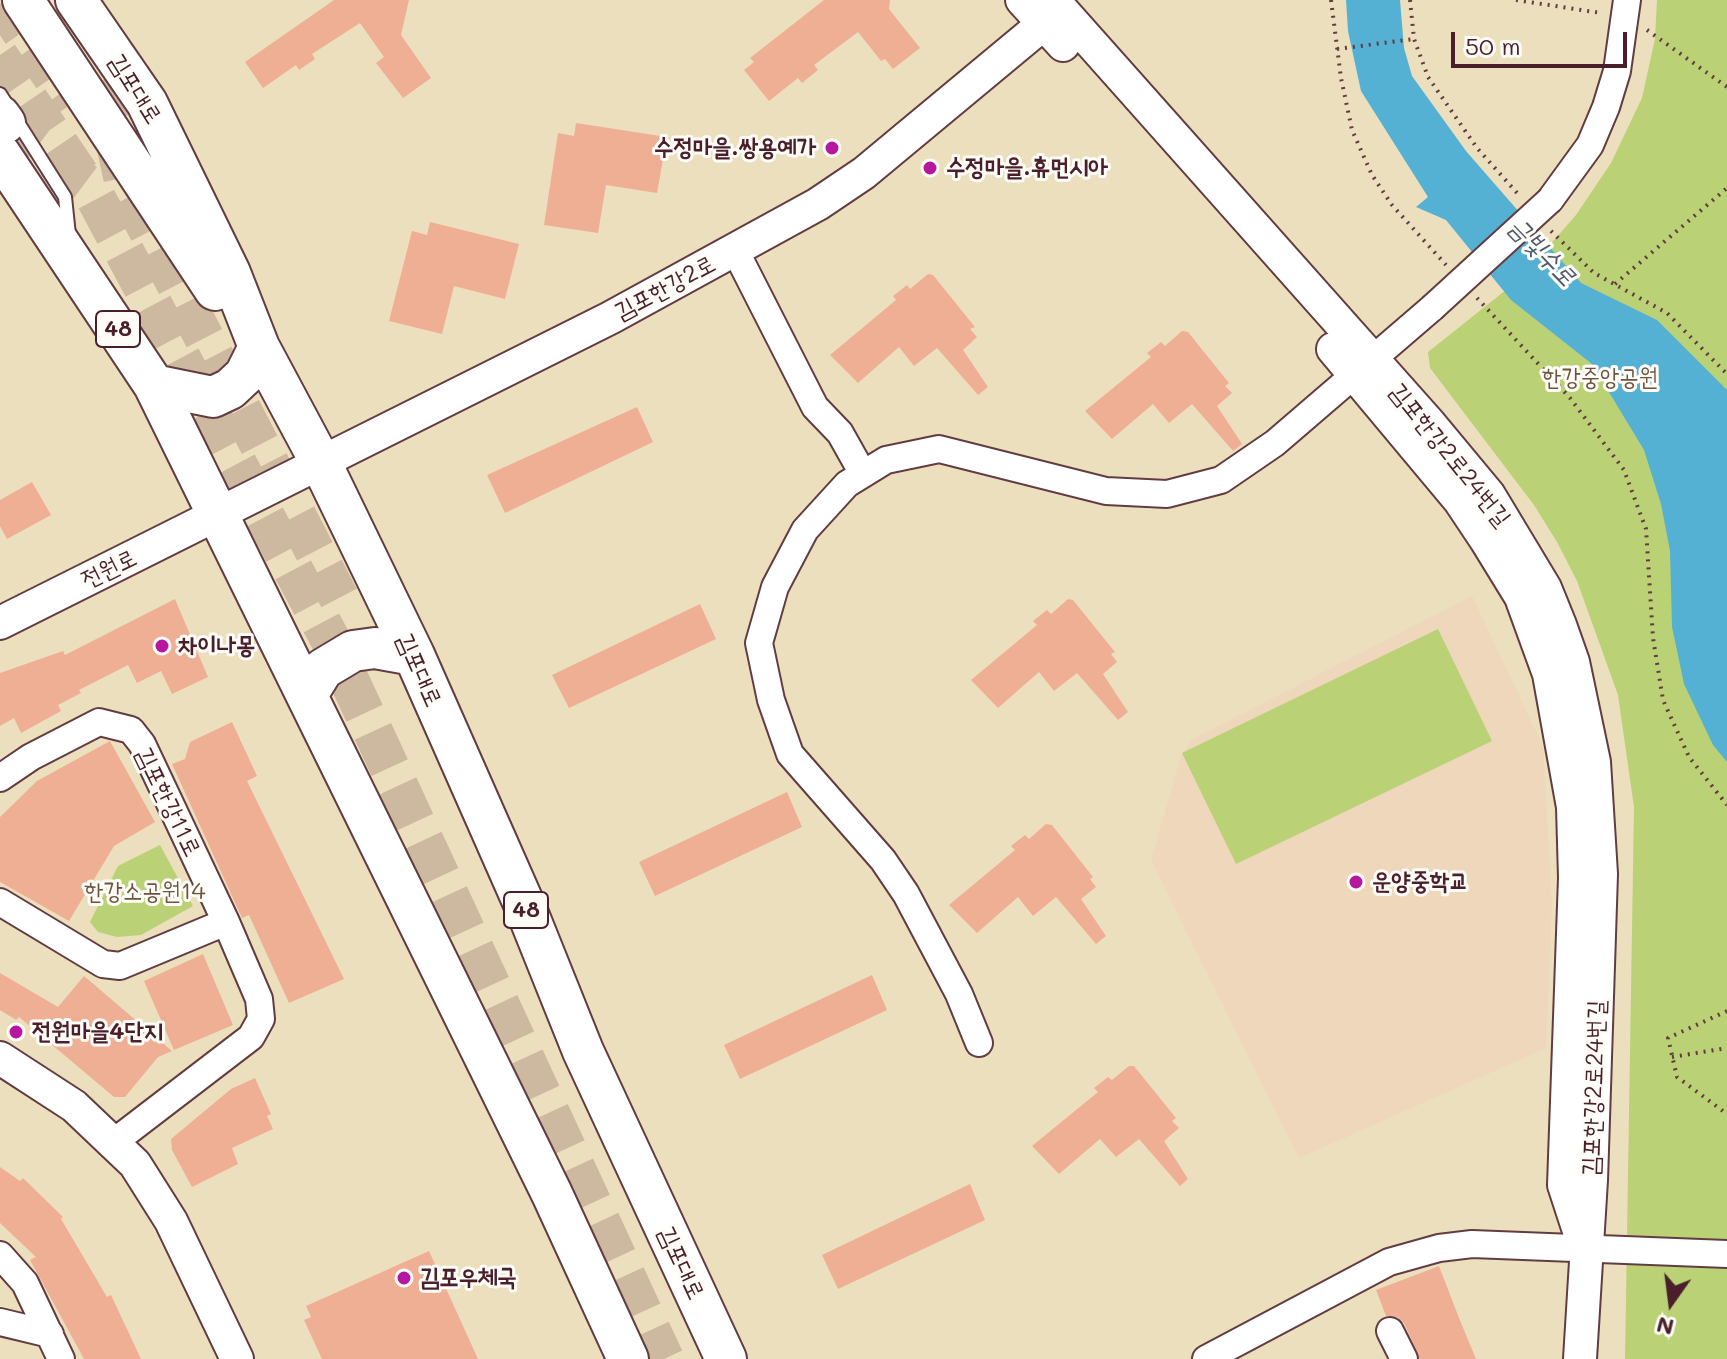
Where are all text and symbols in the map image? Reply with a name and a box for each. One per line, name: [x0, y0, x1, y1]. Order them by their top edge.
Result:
scale bar: [1455, 16, 1631, 66]
text: 50 m: [1465, 30, 1521, 61]
street label: 김포대로: [102, 49, 168, 129]
place label: 수정마을.쌍용예가: [654, 134, 816, 162]
marker: 수정마을.쌍용예가: [823, 139, 841, 157]
place label: 수정마을.휴먼시아: [946, 154, 1108, 182]
marker: 수정마을.휴먼시아: [921, 159, 939, 177]
water label: 금빛수로: [1502, 211, 1582, 293]
street label: 김포한강2로: [610, 249, 720, 327]
road number: 48: [96, 311, 140, 347]
park label: 한강중앙공원: [1542, 364, 1658, 392]
street label: 김포한강2로24번길: [1383, 378, 1517, 532]
street label: 전원로: [77, 543, 141, 595]
street label: 김포대로: [390, 629, 448, 711]
place label: 차이나몽: [178, 632, 255, 660]
marker: 차이나몽: [153, 637, 171, 655]
street label: 김포한강11로: [129, 743, 207, 861]
place label: 운양중학교: [1372, 868, 1469, 896]
marker: 운양중학교: [1347, 873, 1365, 891]
park label: 한강소공원14: [84, 878, 206, 906]
road number: 48: [504, 892, 548, 928]
street label: 김포한강2로24번길: [1577, 1000, 1611, 1176]
place label: 전원마을4단지: [32, 1018, 163, 1046]
marker: 전원마을4단지: [7, 1023, 25, 1041]
street label: 김포대로: [652, 1222, 710, 1304]
north arrow: [1631, 1263, 1711, 1343]
place label: 김포우체국: [420, 1264, 517, 1292]
marker: 김포우체국: [395, 1269, 413, 1287]
text: N: [1653, 1311, 1677, 1343]

